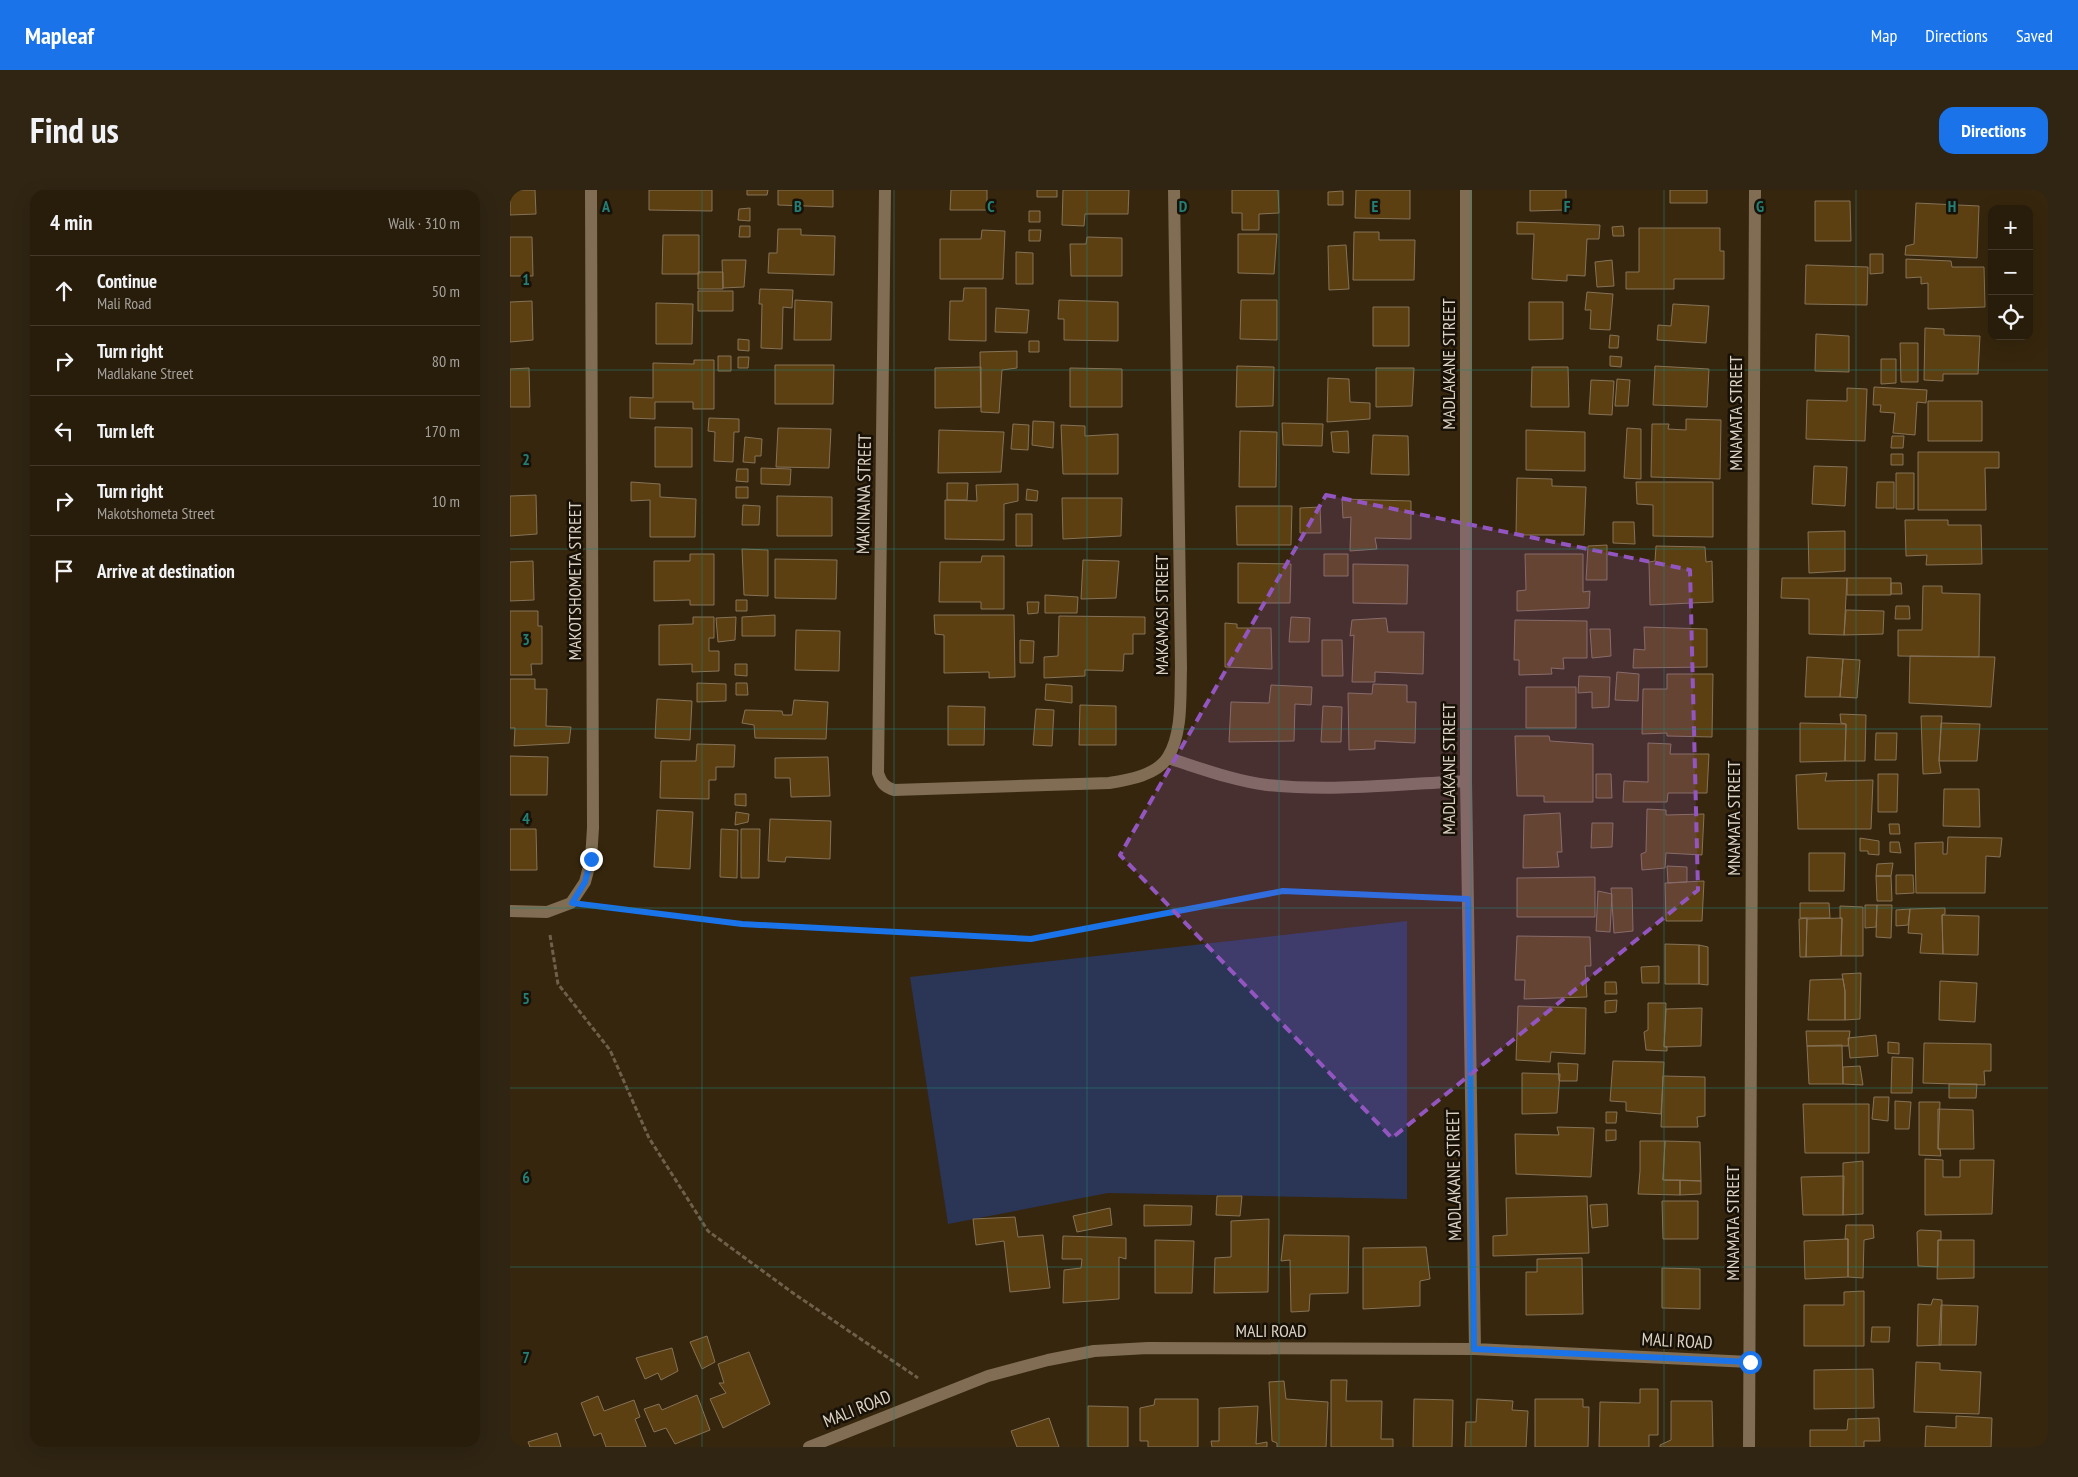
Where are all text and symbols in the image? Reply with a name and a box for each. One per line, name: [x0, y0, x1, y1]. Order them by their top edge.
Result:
text: Mapleaf: [25, 20, 94, 51]
text: Map: [1871, 24, 1897, 47]
text: Directions: [1925, 24, 1988, 47]
text: Saved: [2016, 24, 2053, 47]
text: Find us: [30, 107, 119, 153]
button: Directions: [1939, 107, 2048, 154]
text: A: [601, 196, 611, 216]
text: B: [794, 196, 802, 216]
text: C: [987, 196, 995, 216]
text: D: [1179, 196, 1188, 216]
text: E: [1372, 196, 1379, 216]
text: F: [1564, 196, 1571, 216]
text: G: [1756, 196, 1764, 216]
text: H: [1948, 196, 1956, 216]
map controls: [1988, 205, 2033, 340]
button: +: [1988, 205, 2033, 250]
text: 4 min: [50, 209, 92, 236]
text: Walk · 310 m: [388, 213, 460, 233]
button: −: [1988, 250, 2033, 295]
text: Continue: [97, 269, 157, 293]
text: 1: [522, 269, 530, 289]
icon: ahead: [50, 277, 78, 305]
text: 50 m: [432, 281, 460, 301]
text: Mali Road: [97, 293, 151, 313]
button: locate: [1988, 295, 2033, 340]
street label: MADLAKANE STREET: [1437, 298, 1460, 430]
text: Turn right: [97, 339, 163, 363]
icon: right: [50, 347, 78, 375]
text: 80 m: [432, 351, 460, 371]
street label: MNAMATA STREET: [1724, 355, 1747, 471]
text: Madlakane Street: [97, 363, 193, 383]
icon: left: [50, 417, 78, 445]
text: Turn left: [97, 419, 154, 443]
text: 170 m: [425, 421, 460, 441]
street label: MAKINANA STREET: [851, 434, 876, 554]
text: 2: [522, 449, 530, 469]
text: Turn right: [97, 479, 163, 503]
icon: right: [50, 487, 78, 515]
text: 10 m: [432, 491, 460, 511]
street label: MAKOTSHOMETA STREET: [563, 502, 586, 660]
text: Makotshometa Street: [97, 503, 215, 523]
street label: MAKAMASI STREET: [1150, 555, 1173, 675]
icon: arrive: [50, 557, 78, 585]
text: Arrive at destination: [97, 559, 235, 583]
text: 3: [522, 629, 530, 649]
street label: MADLAKANE STREET: [1437, 703, 1460, 835]
street label: MNAMATA STREET: [1722, 760, 1745, 876]
text: 4: [522, 808, 530, 828]
route end: [580, 848, 603, 871]
text: 5: [522, 988, 530, 1008]
street label: MADLAKANE STREET: [1441, 1109, 1466, 1241]
street label: MNAMATA STREET: [1721, 1165, 1744, 1281]
text: 6: [522, 1167, 530, 1187]
street label: MALI ROAD: [1235, 1319, 1307, 1342]
street label: MALI ROAD: [1641, 1327, 1713, 1354]
text: 7: [522, 1347, 530, 1367]
route start: [1739, 1351, 1762, 1374]
street label: MALI ROAD: [820, 1385, 894, 1433]

